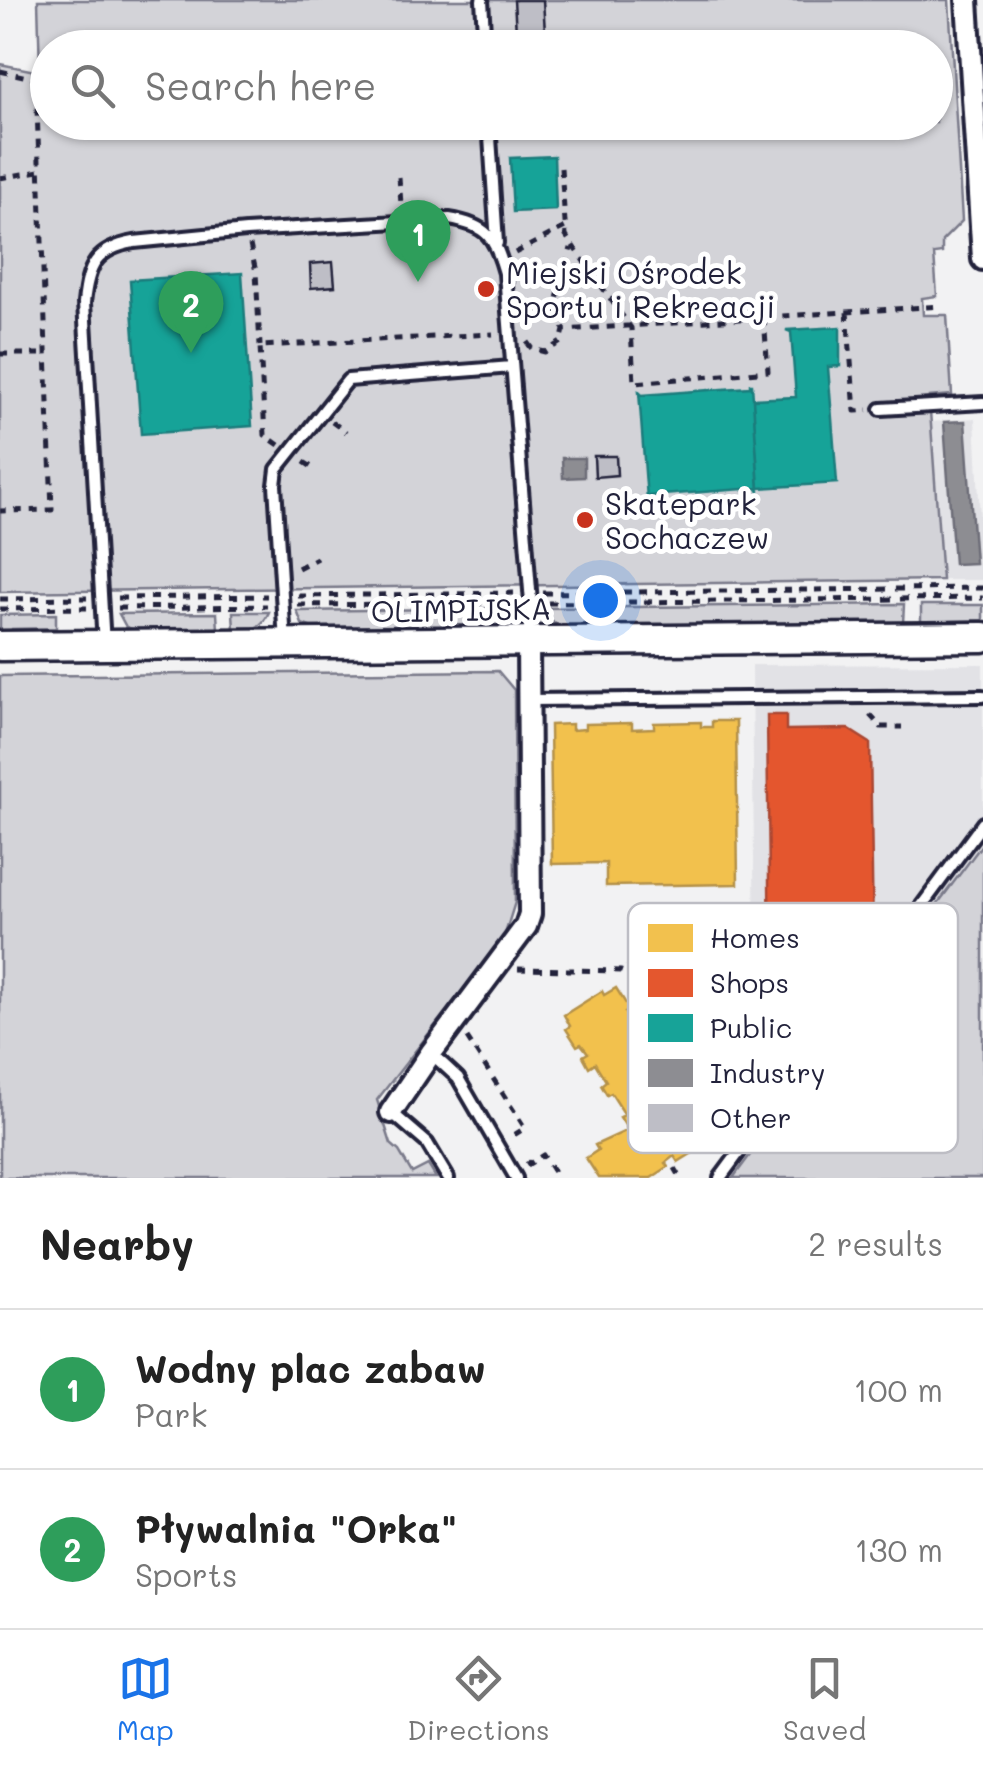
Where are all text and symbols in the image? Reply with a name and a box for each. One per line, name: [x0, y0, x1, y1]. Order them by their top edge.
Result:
search box: [30, 30, 953, 140]
icon: search: [65, 58, 120, 113]
text: Search here: [145, 60, 376, 110]
pin: 1: [386, 200, 450, 282]
place label: Miejski Ośrodek Sportu i Rekreacji: [506, 252, 775, 326]
pin: 2: [158, 270, 224, 353]
marker: Miejski Ośrodek Sportu i Rekreacji: [475, 278, 497, 300]
place label: Skatepark Sochaczew: [605, 483, 769, 557]
marker: Skatepark Sochaczew: [574, 509, 596, 531]
your location: [575, 575, 626, 626]
street label: OLIMPIJSKA: [370, 587, 552, 631]
legend: [628, 903, 958, 1153]
text: Homes: [710, 919, 800, 955]
text: Shops: [710, 964, 789, 1000]
text: Public: [710, 1009, 792, 1045]
text: Industry: [710, 1054, 825, 1090]
text: Other: [710, 1099, 792, 1135]
text: Nearby: [40, 1216, 194, 1271]
text: 2 results: [808, 1222, 943, 1264]
text: Wodny plac zabaw: [135, 1343, 486, 1393]
text: 1: [65, 1368, 80, 1410]
text: 100 m: [853, 1368, 943, 1410]
text: Park: [135, 1393, 208, 1435]
text: Pływalnia "Orka": [135, 1503, 458, 1553]
text: 2: [64, 1528, 81, 1570]
text: 130 m: [854, 1528, 943, 1570]
text: Sports: [135, 1553, 237, 1595]
tab: Map: [117, 1651, 174, 1747]
tab: Directions: [407, 1651, 550, 1747]
tab: Saved: [783, 1651, 866, 1747]

